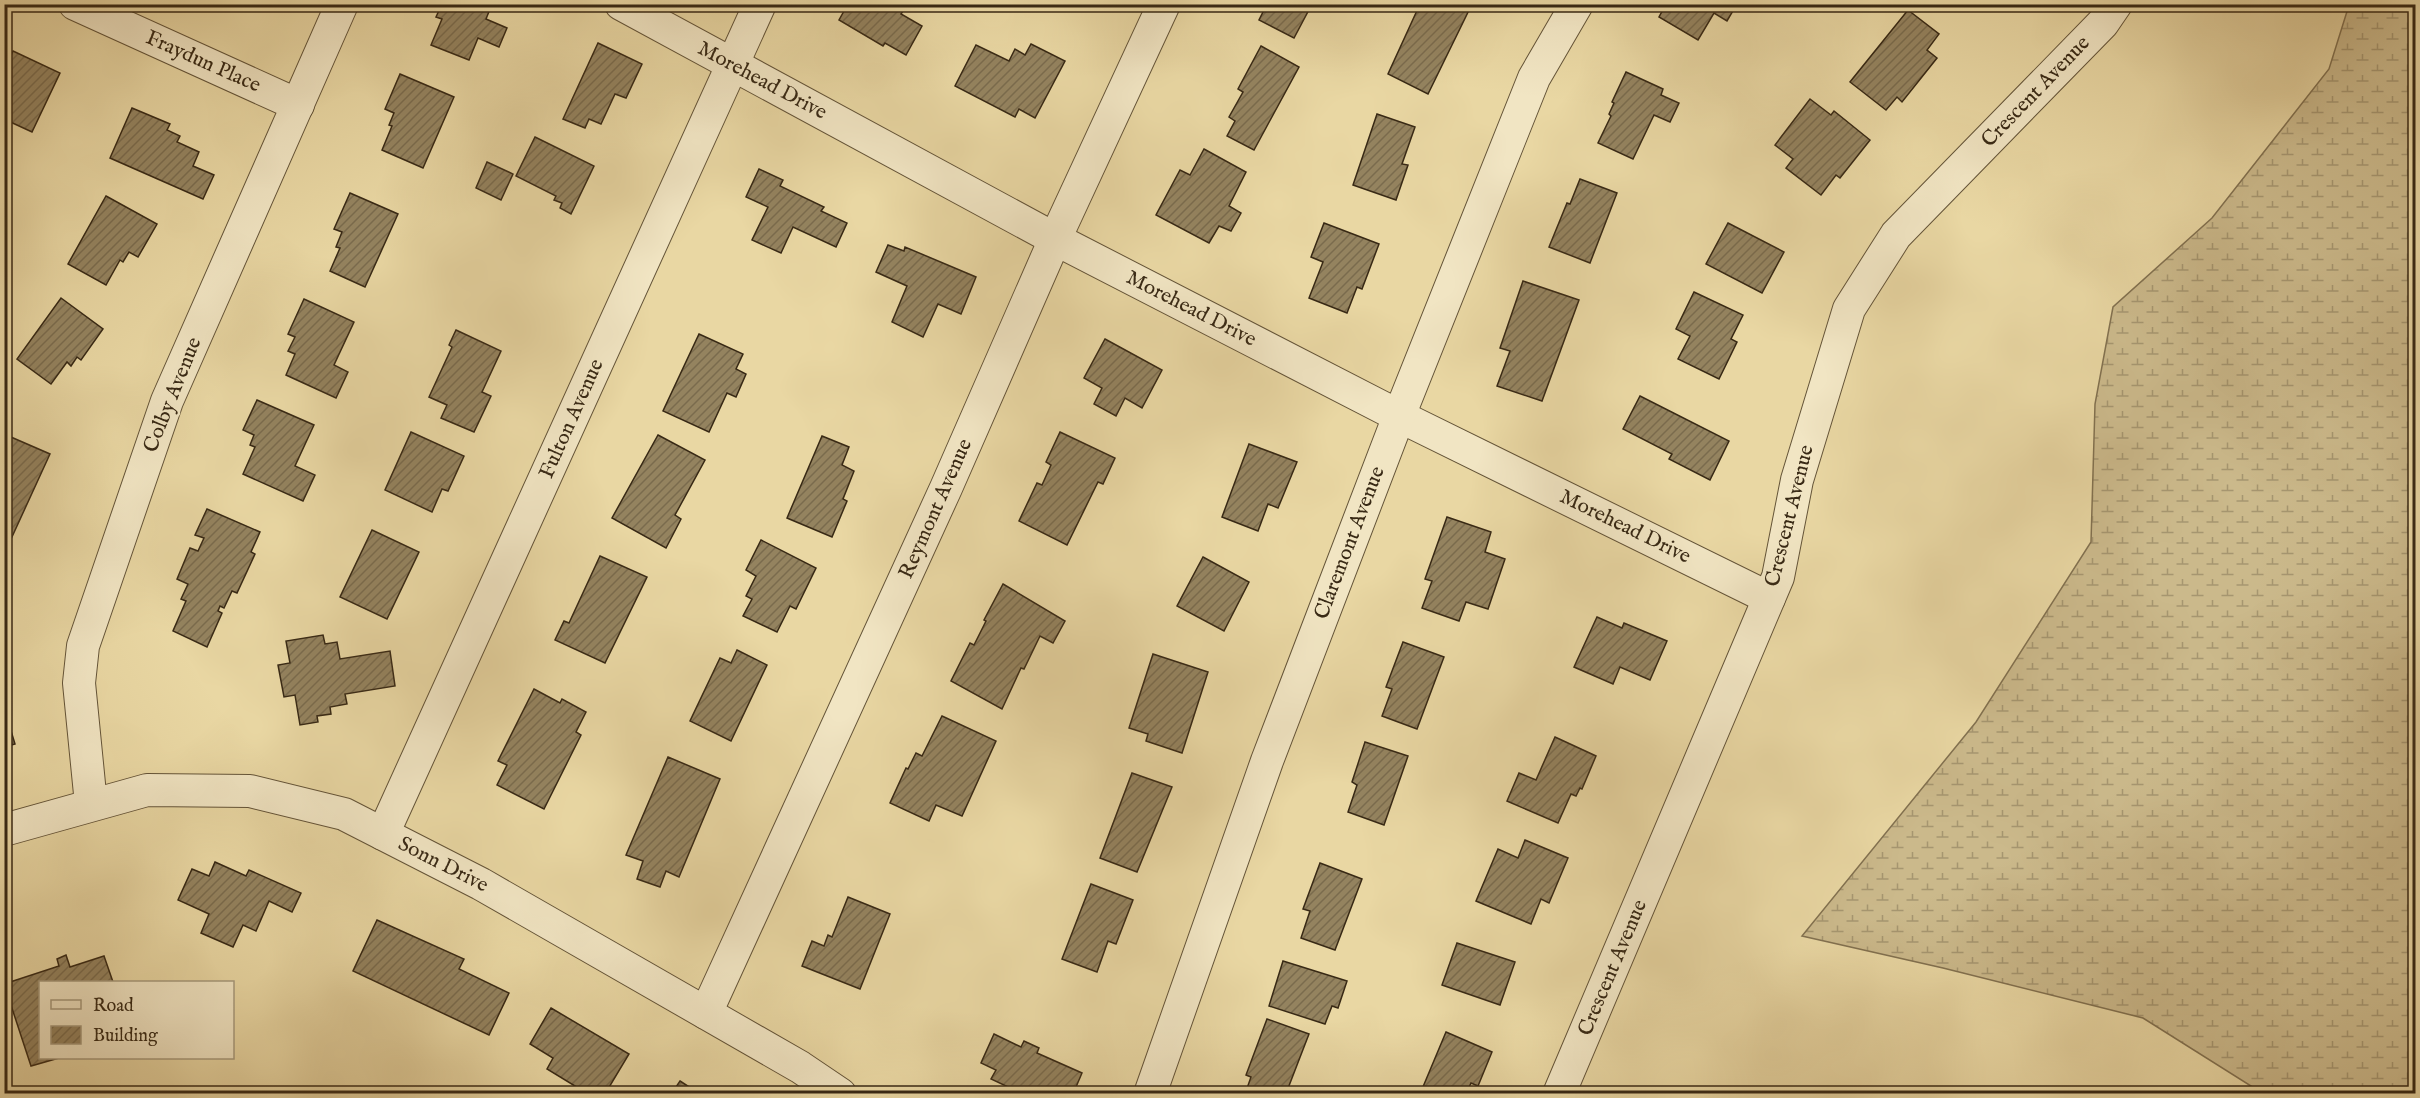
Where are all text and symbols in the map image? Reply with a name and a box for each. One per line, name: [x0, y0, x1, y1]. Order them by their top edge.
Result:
street label: Fraydun Place: [141, 25, 265, 99]
street label: Crescent Avenue: [1976, 30, 2096, 154]
street label: Morehead Drive: [693, 36, 832, 127]
street label: Morehead Drive: [1121, 265, 1261, 354]
street label: Colby Avenue: [138, 333, 209, 457]
street label: Fulton Avenue: [534, 355, 611, 483]
street label: Reymont Avenue: [893, 435, 979, 583]
street label: Crescent Avenue: [1759, 442, 1821, 590]
street label: Claremont Avenue: [1308, 462, 1392, 623]
street label: Morehead Drive: [1555, 484, 1695, 571]
street label: Sonn Drive: [393, 831, 493, 899]
street label: Crescent Avenue: [1572, 895, 1654, 1040]
legend: [39, 981, 234, 1059]
text: Road: [93, 995, 134, 1018]
text: Building: [93, 1025, 158, 1048]

